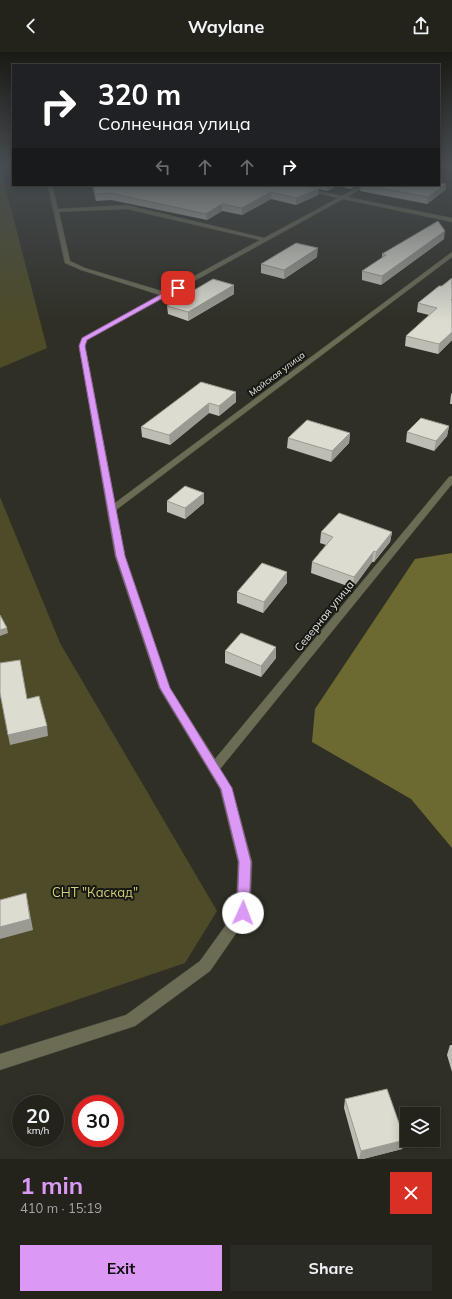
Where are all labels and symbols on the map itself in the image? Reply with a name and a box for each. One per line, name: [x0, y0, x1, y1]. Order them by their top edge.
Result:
pin: [161, 271, 195, 305]
street label: Майская улица: [247, 349, 307, 399]
street label: Северная улица: [291, 578, 357, 654]
park label: СНТ "Каскад": [52, 884, 138, 900]
position arrow: [222, 892, 264, 934]
speed limit sign: 30: [72, 1095, 124, 1147]

